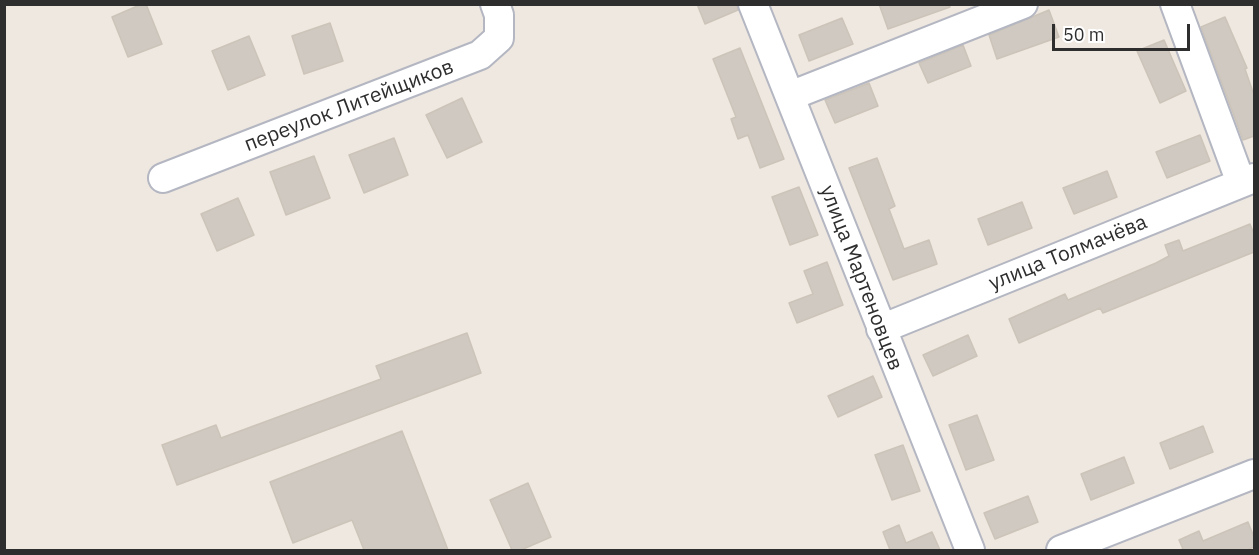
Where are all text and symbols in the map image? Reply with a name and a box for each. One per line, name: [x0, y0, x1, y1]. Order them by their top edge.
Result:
scale bar: [1055, 12, 1193, 50]
text: 50 m: [1063, 23, 1105, 46]
street label: переулок Литейщиков: [241, 54, 457, 158]
street label: улица Мартеновцев: [814, 182, 908, 374]
street label: улица Толмачёва: [985, 210, 1151, 296]

